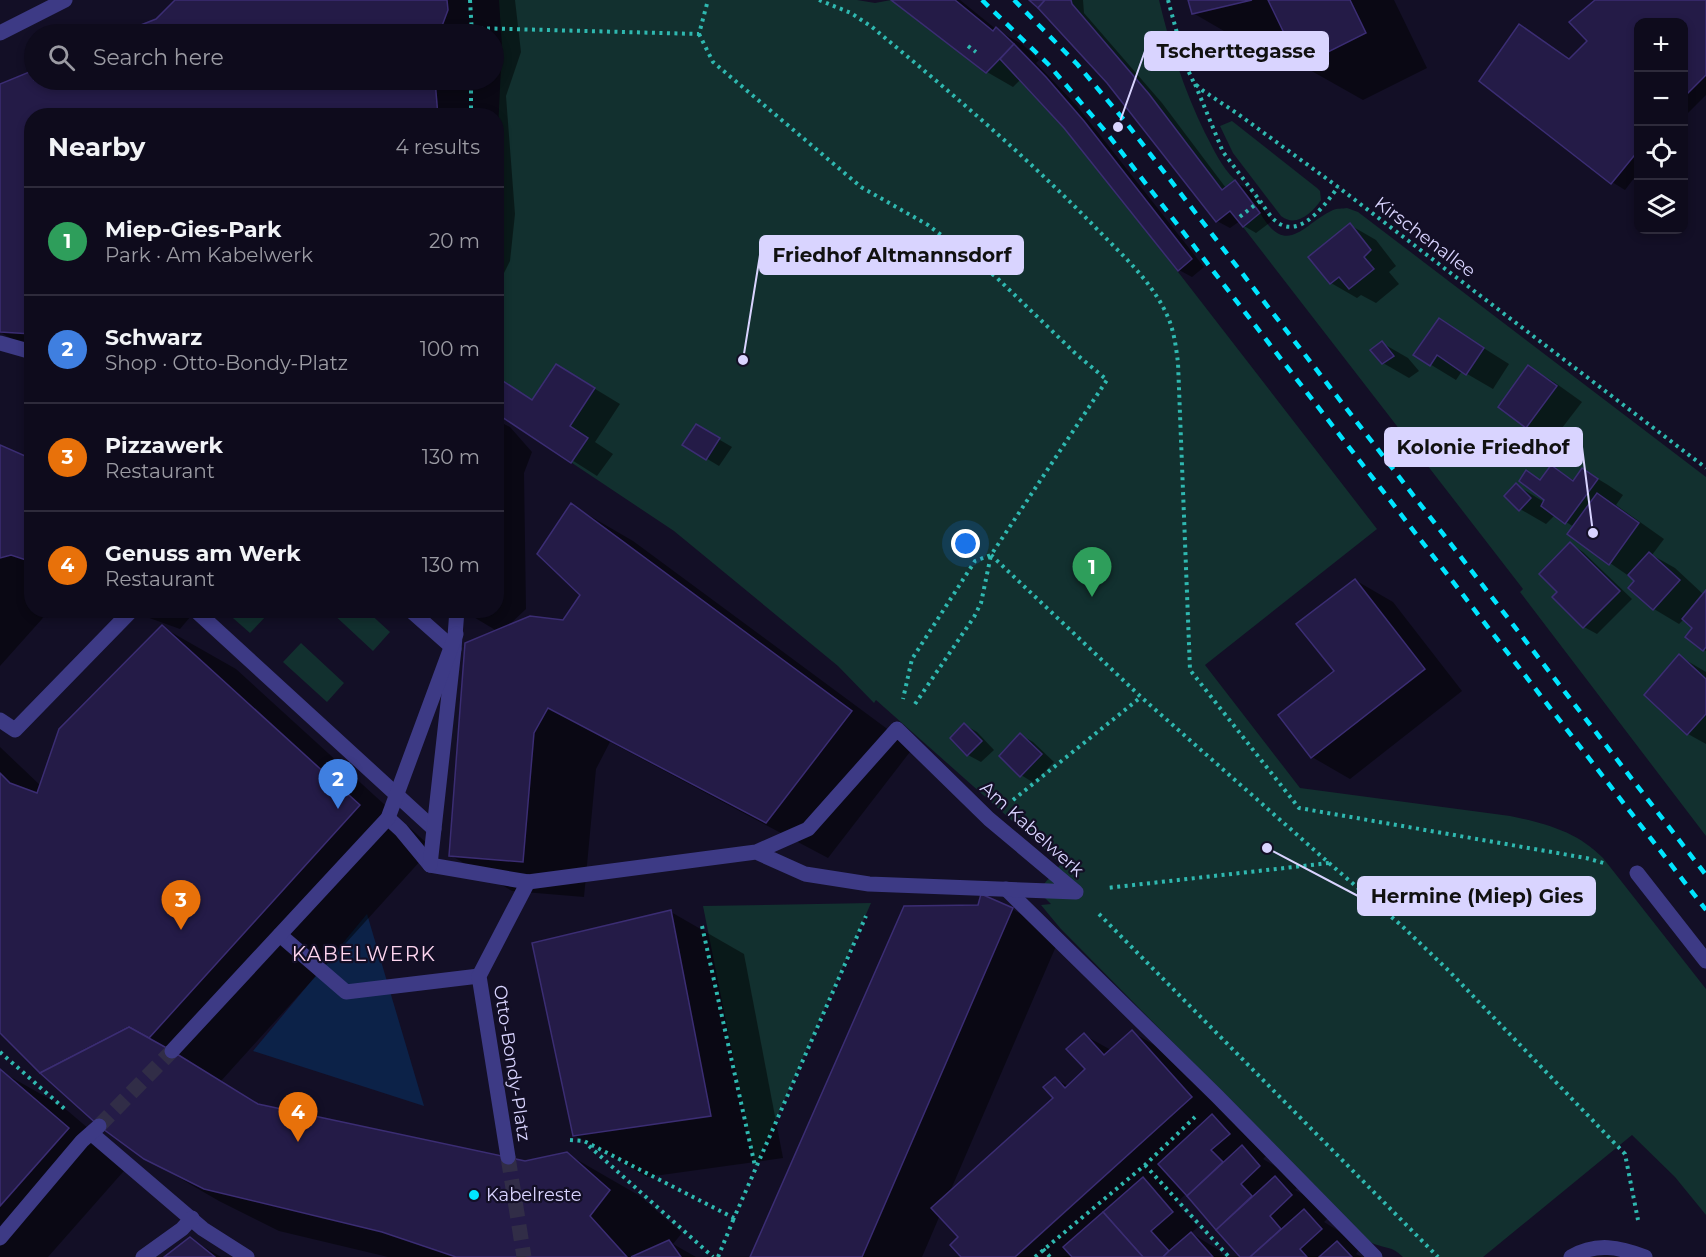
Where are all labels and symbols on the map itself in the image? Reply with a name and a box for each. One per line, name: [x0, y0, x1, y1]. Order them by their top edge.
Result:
callout: Tscherttegasse: [1145, 32, 1328, 70]
text: Tscherttegasse: [1156, 39, 1316, 63]
street label: Kirschenallee: [1370, 192, 1480, 282]
callout: Friedhof Altmannsdorf: [760, 236, 1023, 274]
text: Friedhof Altmannsdorf: [773, 243, 1013, 267]
callout: Kolonie Friedhof: [1385, 428, 1582, 466]
text: Kolonie Friedhof: [1396, 435, 1571, 459]
your location: [951, 529, 980, 558]
pin: 1: [1072, 548, 1112, 597]
pin: 2: [318, 760, 358, 809]
street label: Am Kabelwerk: [976, 777, 1089, 882]
callout: Hermine (Miep) Gies: [1358, 877, 1595, 915]
pin: 3: [162, 880, 201, 930]
text: Hermine (Miep) Gies: [1371, 884, 1584, 908]
district label: KABELWERK: [292, 942, 436, 966]
street label: Otto-Bondy-Platz: [489, 983, 535, 1143]
pin: 4: [278, 1092, 318, 1142]
place label: Kabelreste: [486, 1184, 582, 1206]
marker: Kabelreste: [467, 1188, 481, 1202]

